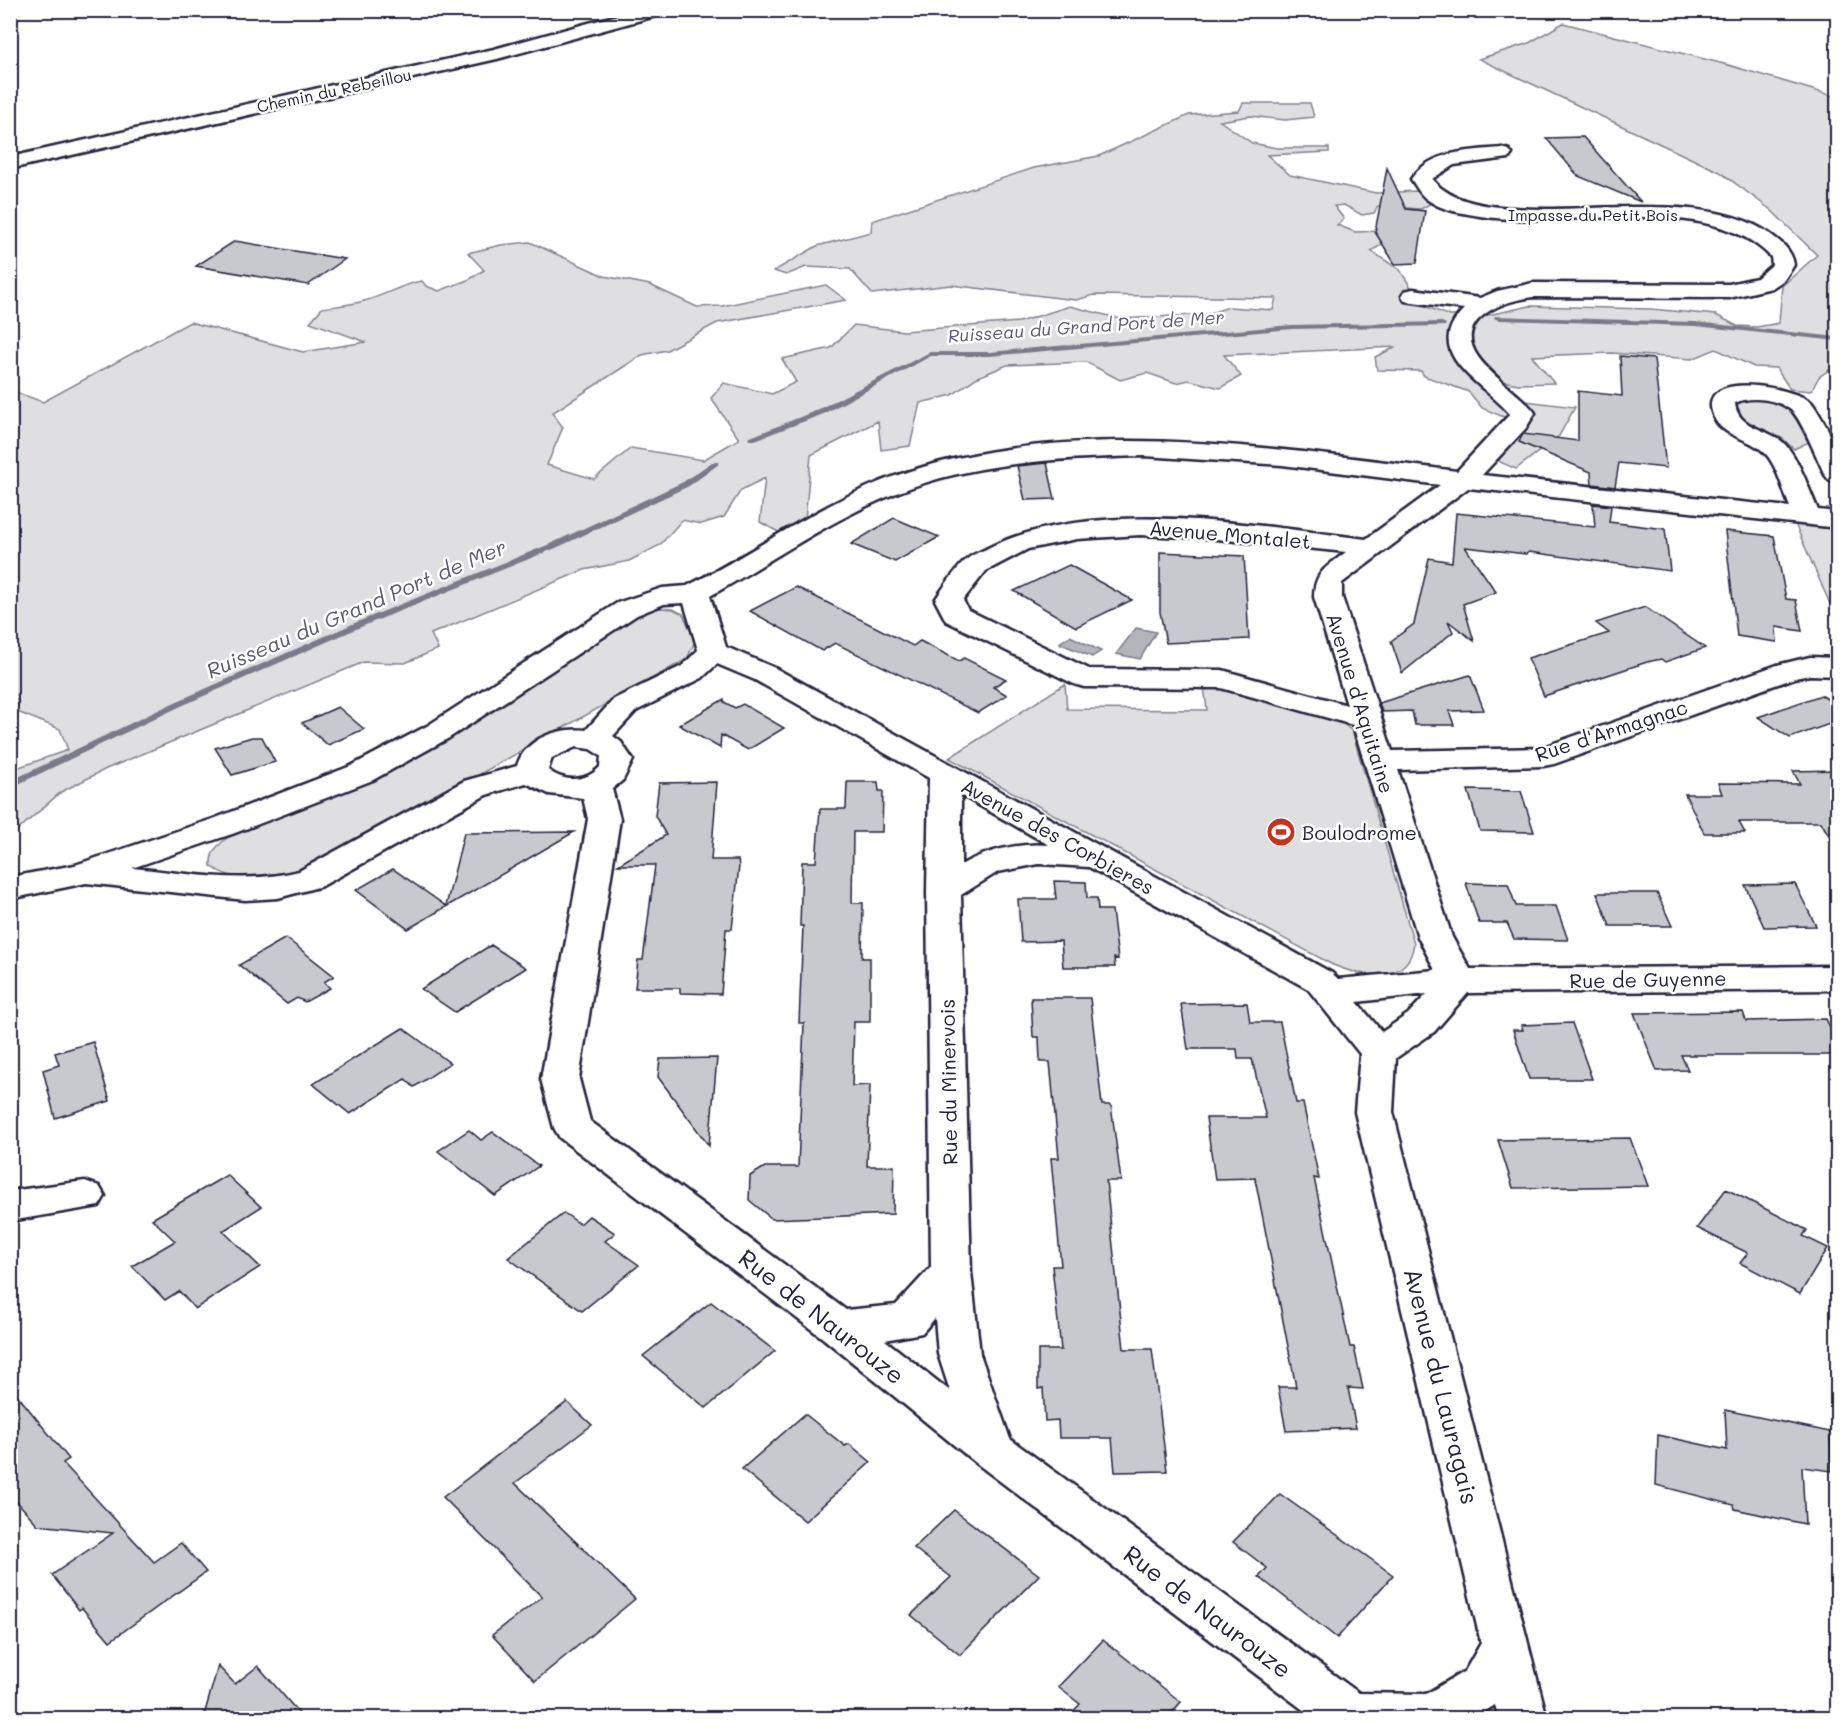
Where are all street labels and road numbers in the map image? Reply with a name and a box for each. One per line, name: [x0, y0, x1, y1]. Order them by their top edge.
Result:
street label: Chemin du Rebeillou: [255, 63, 413, 117]
street label: Impasse du Petit Bois: [1508, 204, 1678, 225]
street label: Avenue Montalet: [1148, 514, 1312, 554]
street label: Avenue d'Aquitaine: [1321, 610, 1401, 796]
street label: Rue d'Armagnac: [1531, 693, 1691, 767]
street label: Avenue des Corbieres: [957, 772, 1159, 900]
street label: Rue de Guyenne: [1569, 965, 1727, 993]
street label: Rue du Minervois: [934, 999, 962, 1165]
street label: Rue de Naurouze: [733, 1242, 911, 1390]
street label: Avenue du Lauragais: [1398, 1265, 1486, 1507]
street label: Rue de Naurouze: [1118, 1538, 1298, 1684]

